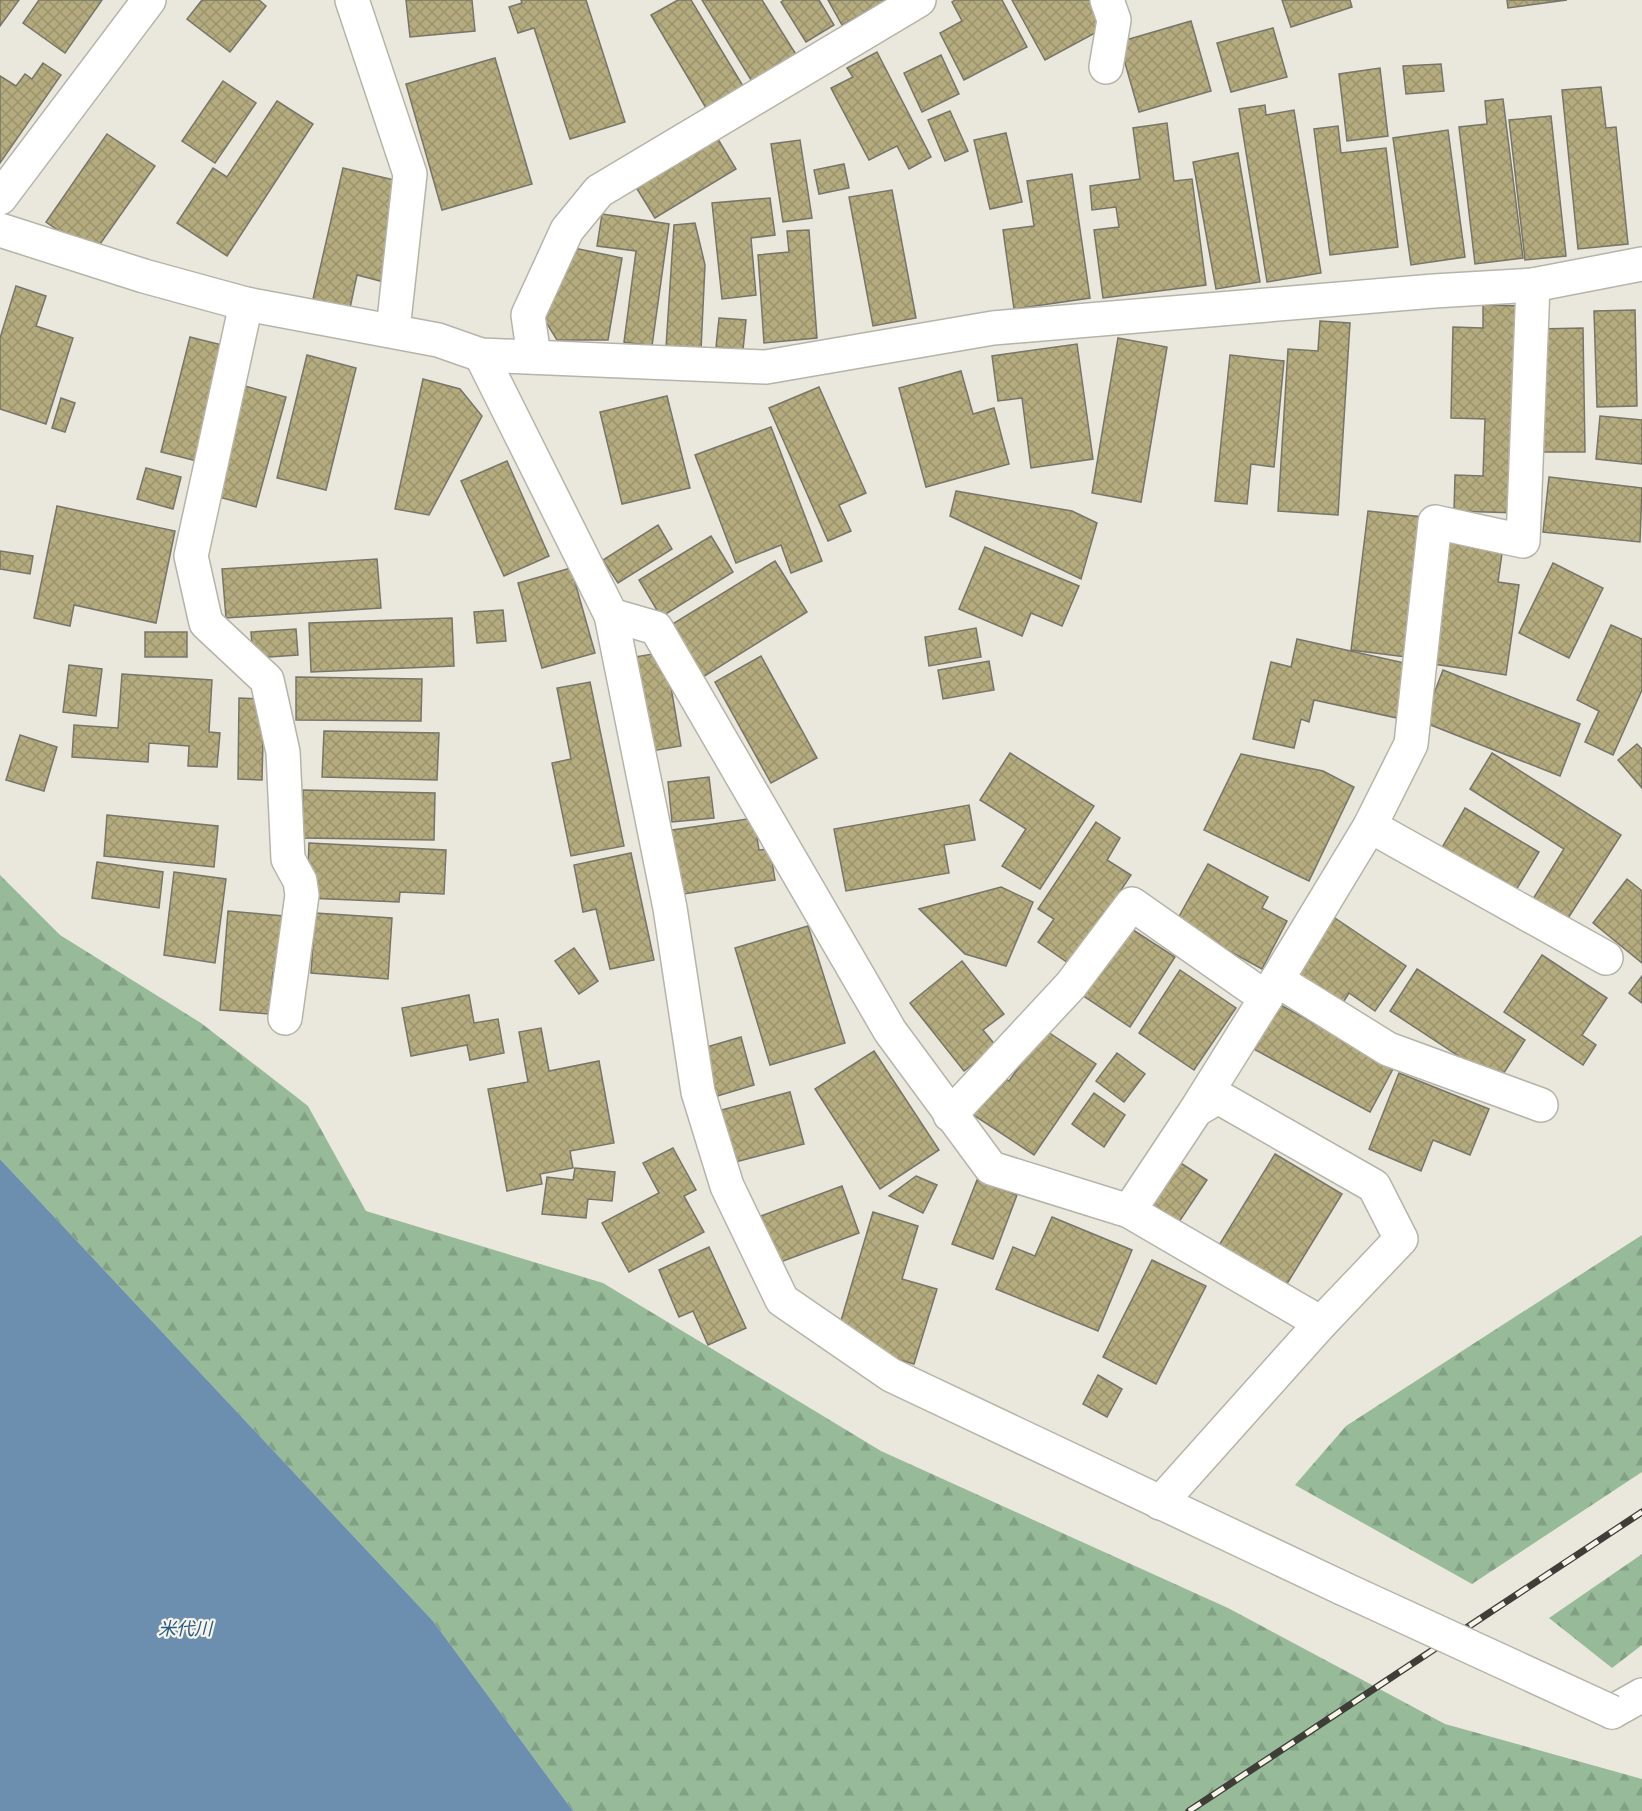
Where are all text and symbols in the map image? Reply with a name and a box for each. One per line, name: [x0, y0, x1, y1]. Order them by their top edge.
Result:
water label: 米代川: [158, 1614, 214, 1641]

